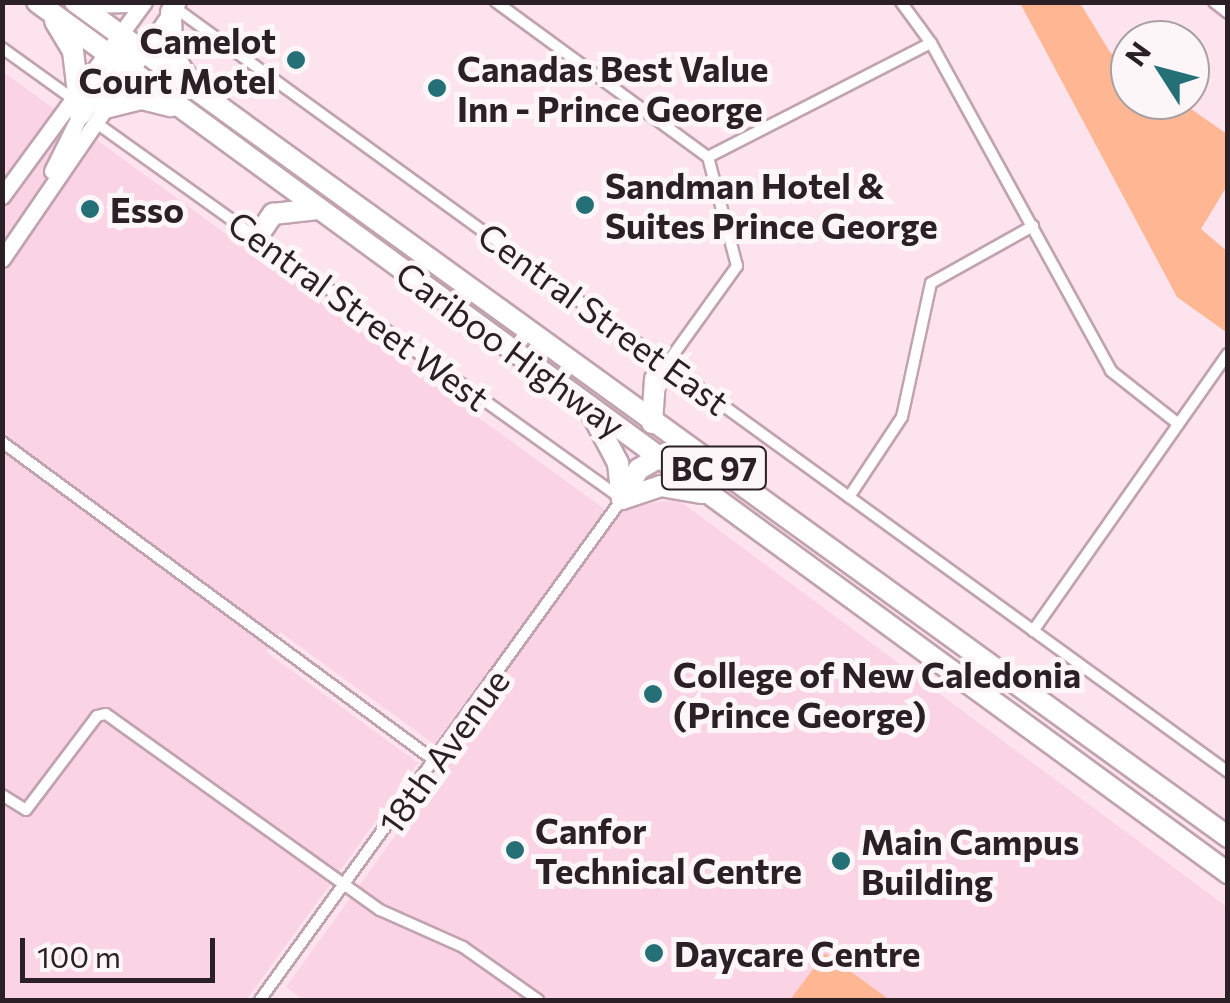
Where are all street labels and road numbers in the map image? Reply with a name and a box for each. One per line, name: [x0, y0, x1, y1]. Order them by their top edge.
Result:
street label: Central Street West: [220, 201, 498, 419]
street label: Central Street East: [471, 213, 737, 423]
street label: Cariboo Highway: [389, 252, 633, 446]
road number: BC 97: [659, 441, 769, 495]
street label: 18th Avenue: [369, 660, 517, 842]

